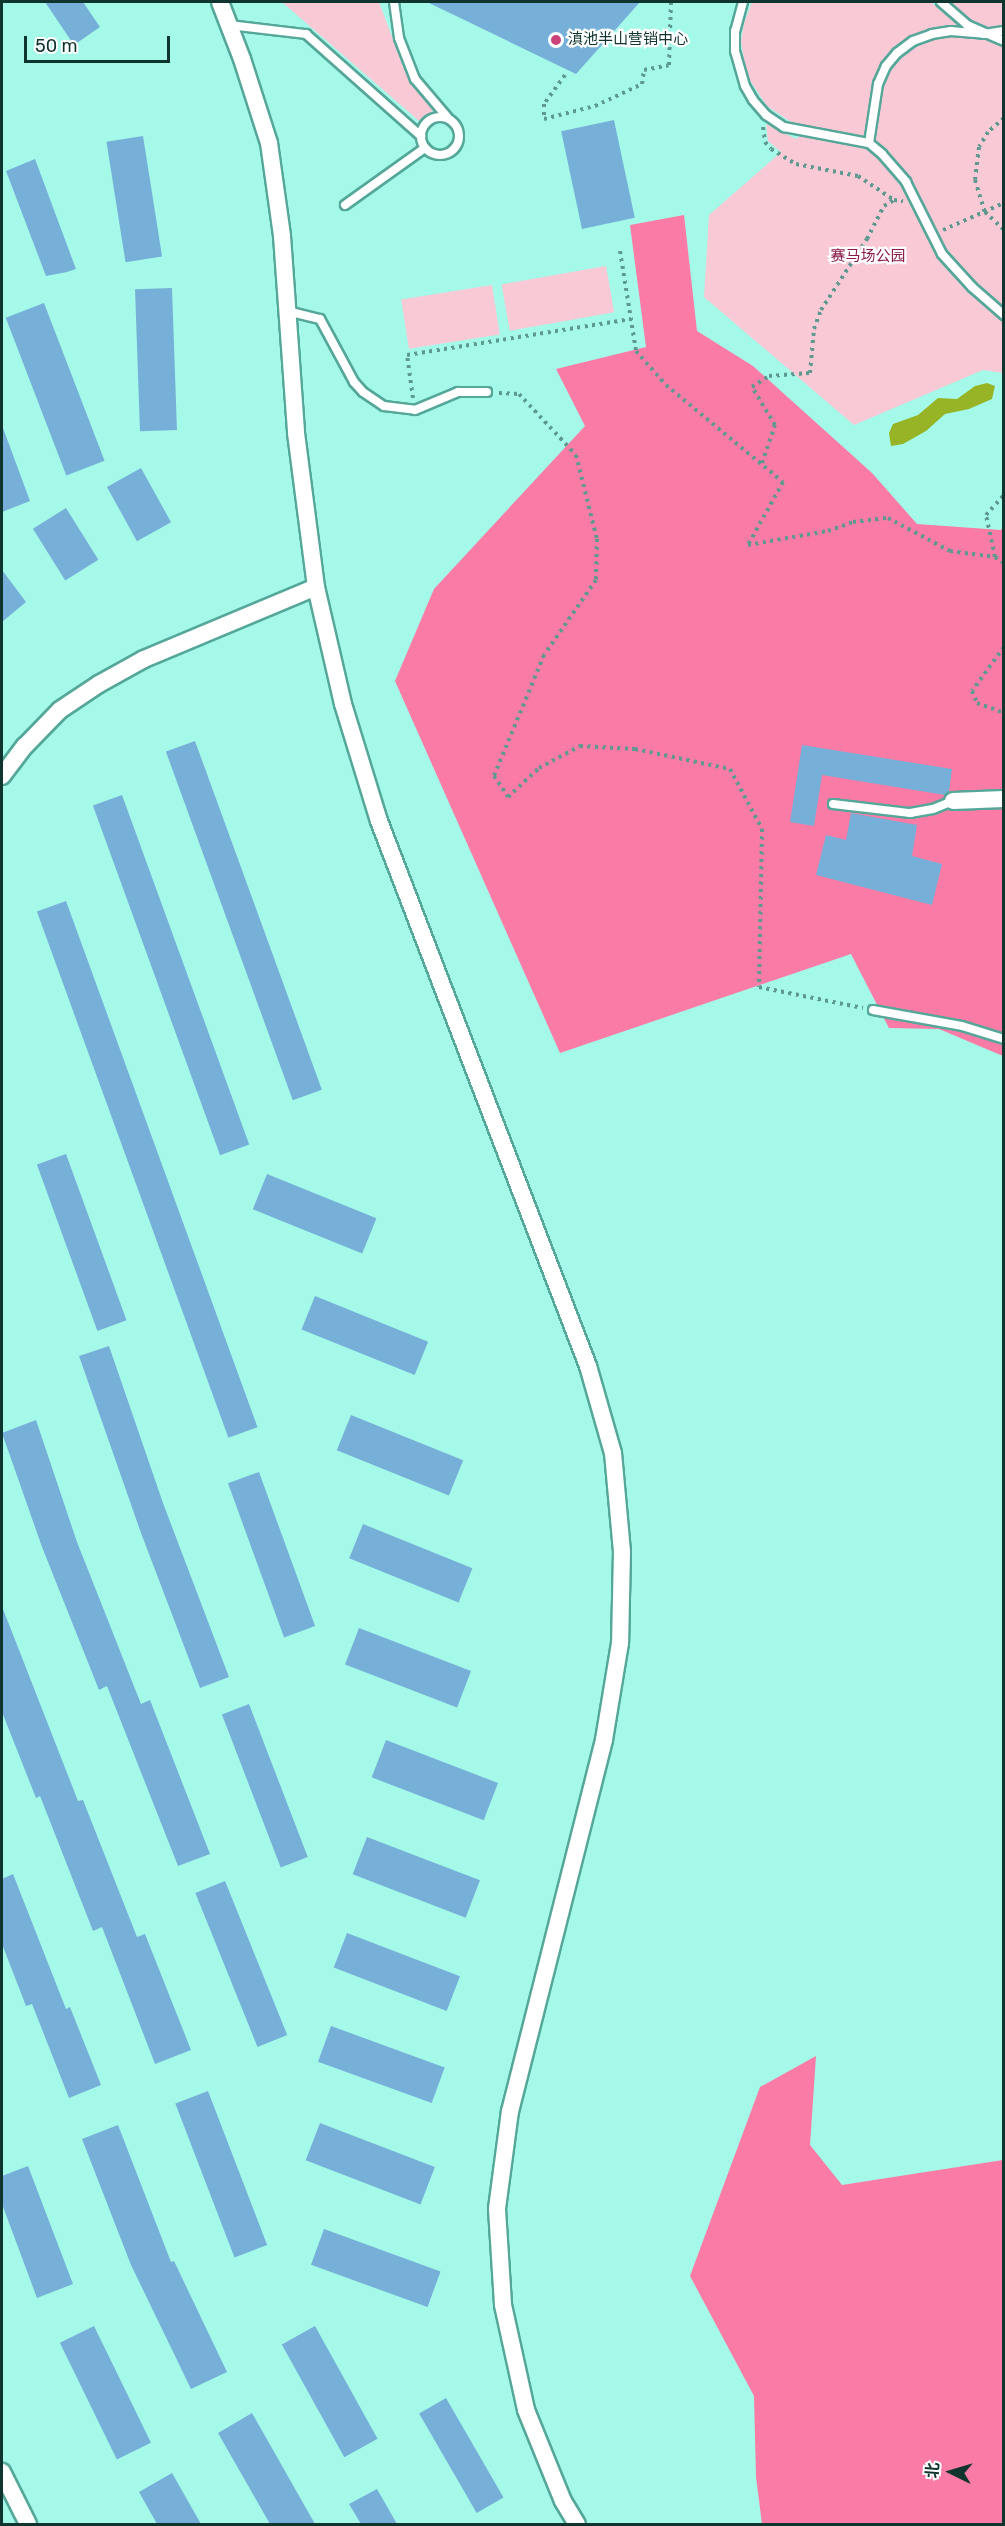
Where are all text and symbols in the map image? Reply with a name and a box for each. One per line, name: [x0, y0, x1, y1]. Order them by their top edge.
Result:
scale bar: [27, 24, 172, 62]
place label: 滇池半山营销中心: [568, 31, 688, 49]
marker: 滇池半山营销中心: [549, 33, 563, 47]
text: 50 m: [35, 35, 78, 57]
park label: 赛马场公园: [831, 248, 905, 266]
north arrow: [921, 2442, 981, 2502]
text: 北: [922, 2462, 943, 2479]

